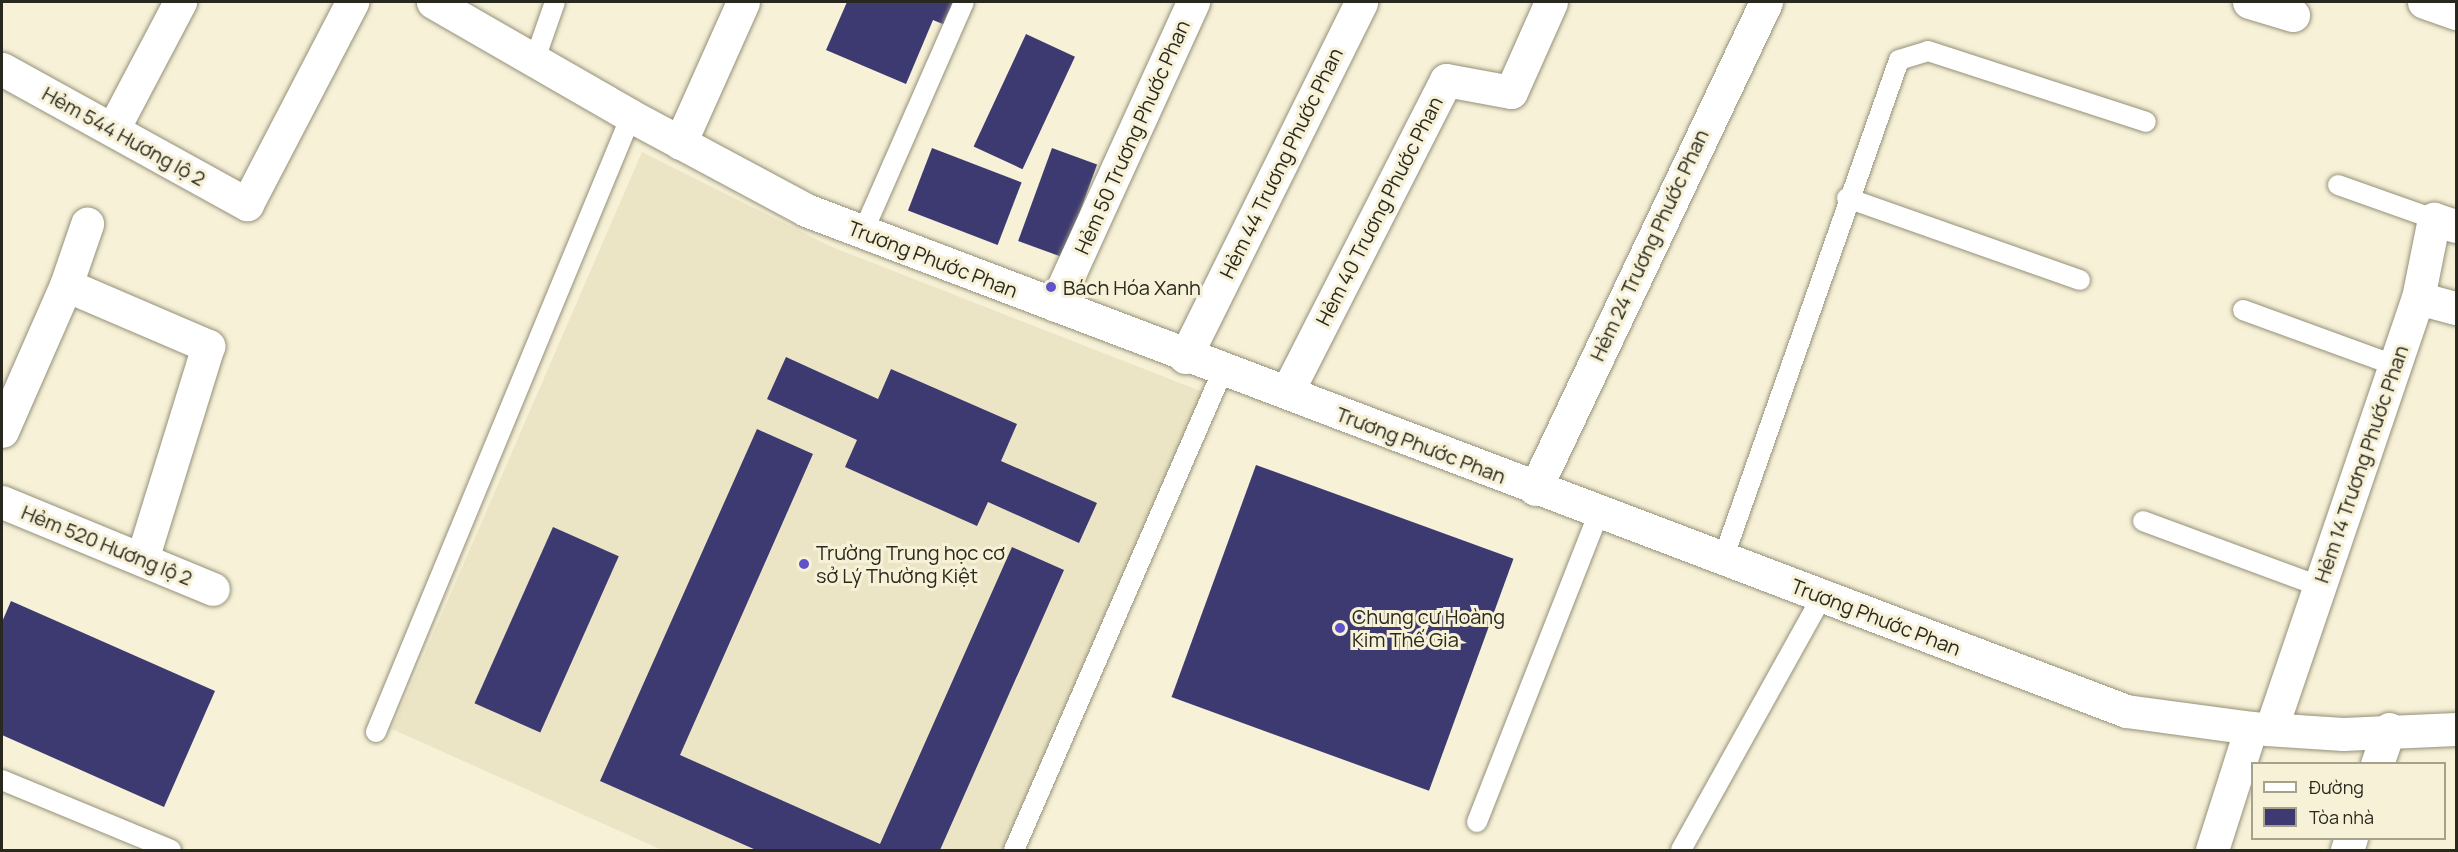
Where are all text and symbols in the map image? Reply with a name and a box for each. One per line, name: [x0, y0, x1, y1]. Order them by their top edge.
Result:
street label: Hẻm 50 Trương Phước Phan: [1069, 16, 1195, 258]
street label: Hẻm 44 Trương Phước Phan: [1215, 44, 1347, 282]
street label: Hẻm 544 Hương lộ 2: [38, 81, 210, 191]
street label: Hẻm 40 Trương Phước Phan: [1311, 92, 1447, 330]
street label: Hẻm 24 Trương Phước Phan: [1585, 125, 1713, 365]
street label: Trương Phước Phan: [845, 216, 1021, 302]
place label: Bách Hóa Xanh: [1063, 275, 1201, 299]
marker: Bách Hóa Xanh: [1044, 280, 1058, 294]
street label: Hẻm 14 Trương Phước Phan: [2309, 342, 2413, 586]
street label: Trương Phước Phan: [1333, 402, 1509, 488]
street label: Hẻm 520 Hương lộ 2: [18, 500, 196, 590]
place label: Trường Trung học cơ sở Lý Thường Kiệt: [816, 540, 1005, 587]
marker: Trường Trung học cơ sở Lý Thường Kiệt: [797, 557, 811, 571]
street label: Trương Phước Phan: [1788, 574, 1964, 660]
place label: Chung cư Hoàng Kim Thế Gia: [1352, 604, 1505, 651]
marker: Chung cư Hoàng Kim Thế Gia: [1333, 621, 1347, 635]
legend: [2251, 762, 2446, 840]
text: Đường: [2309, 775, 2364, 799]
text: Tòa nhà: [2309, 805, 2374, 829]

